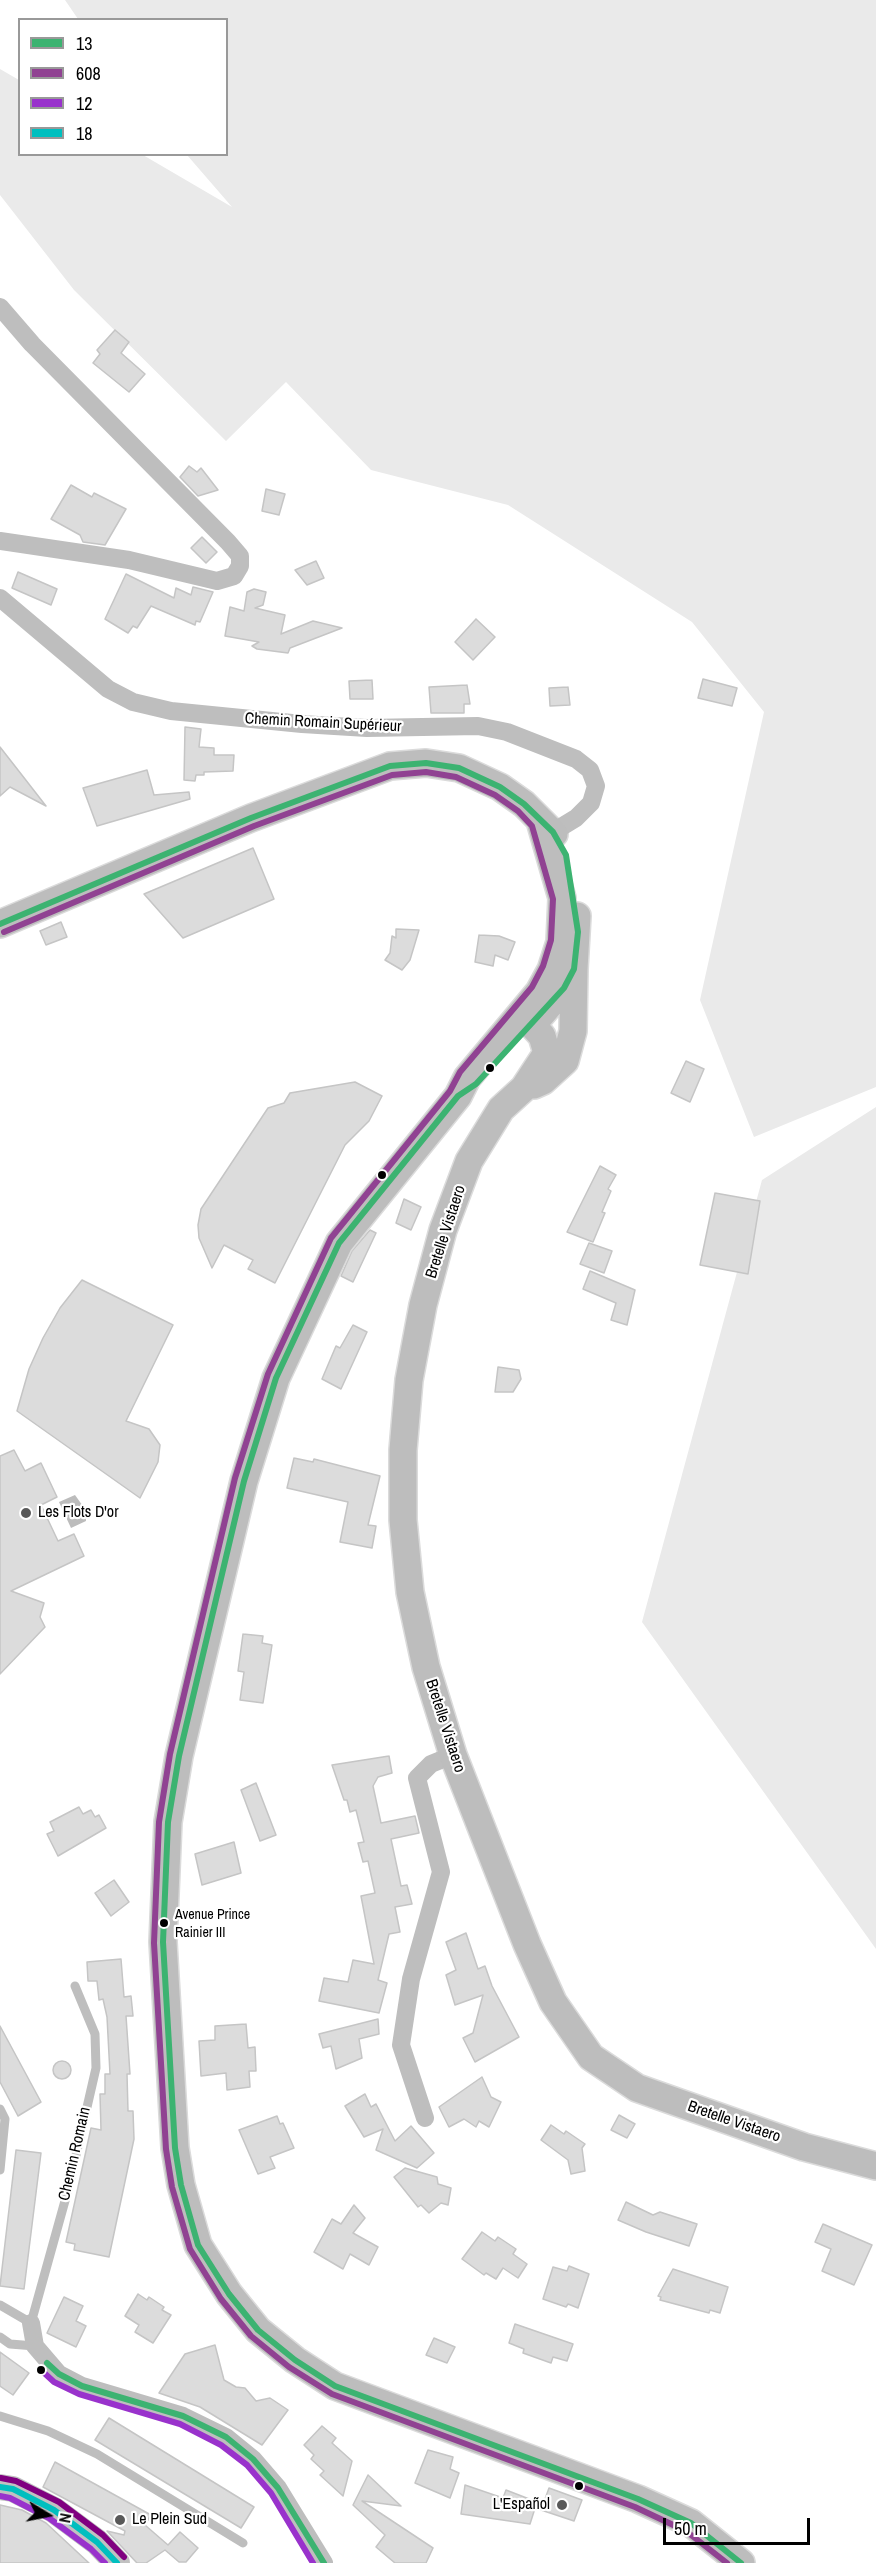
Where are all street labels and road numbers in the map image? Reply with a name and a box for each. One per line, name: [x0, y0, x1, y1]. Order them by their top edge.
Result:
street label: Chemin Romain Supérieur: [244, 709, 402, 737]
street label: Bretelle Vistaero: [422, 1183, 470, 1281]
street label: Bretelle Vistaero: [421, 1677, 469, 1775]
street label: Bretelle Vistaero: [685, 2097, 783, 2147]
street label: Chemin Romain: [55, 2105, 95, 2203]

